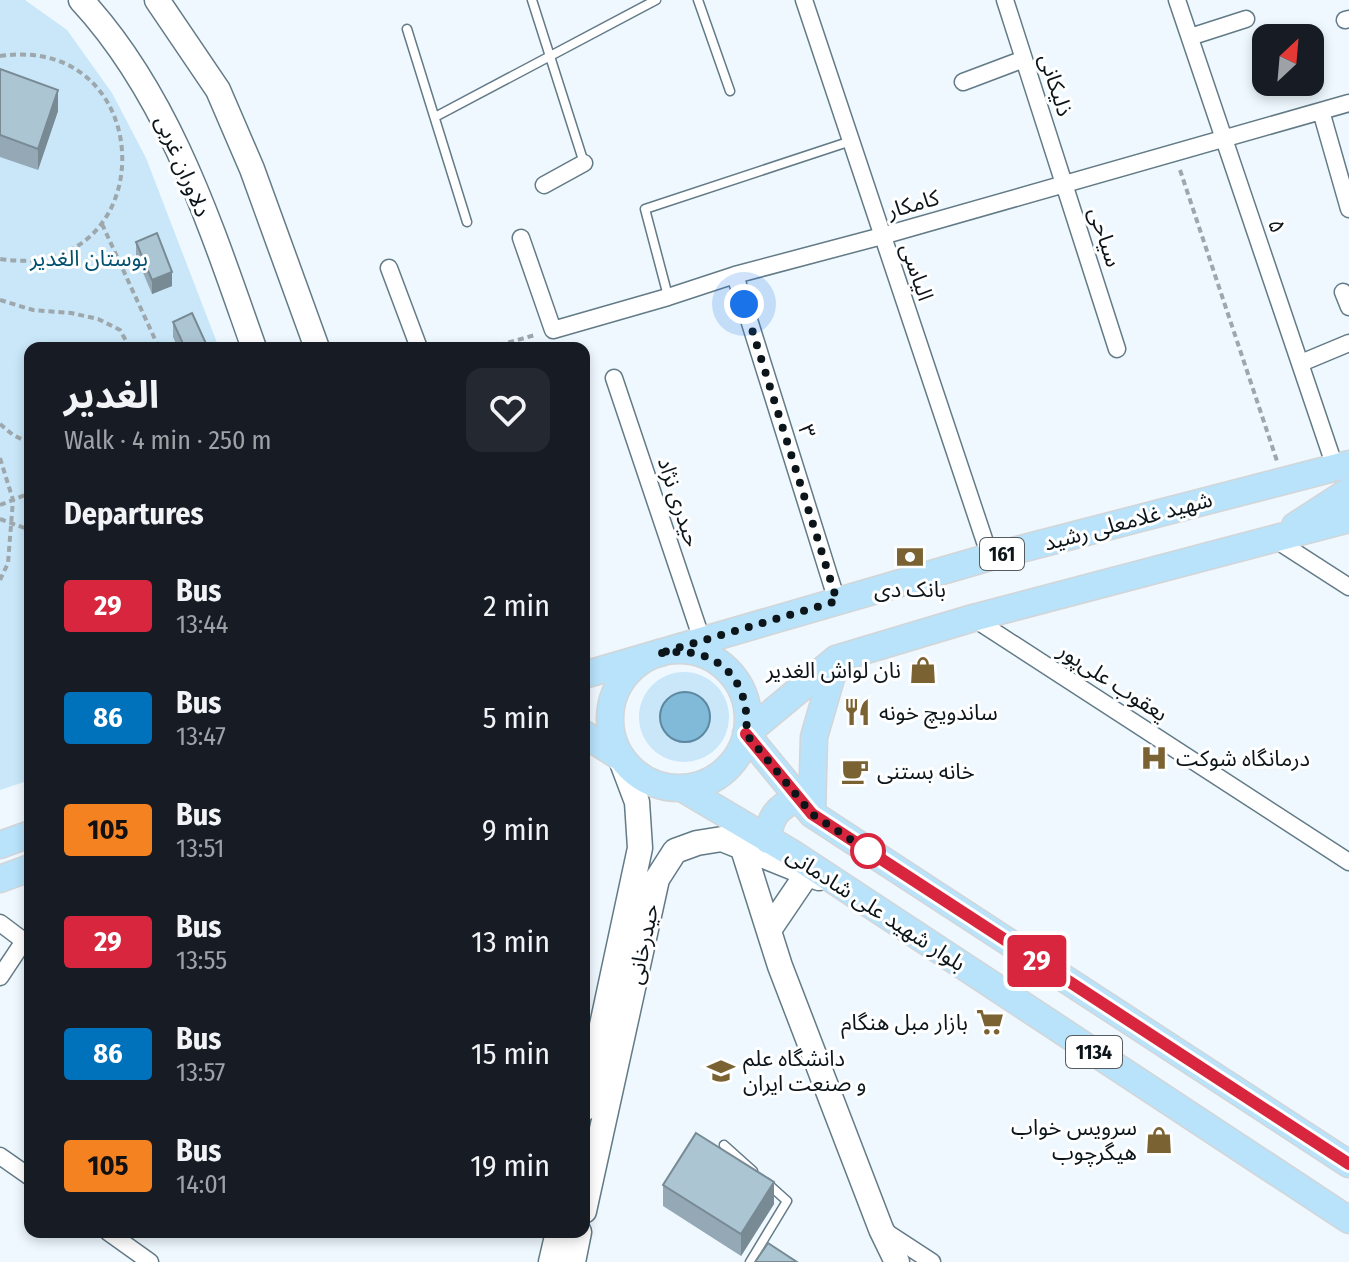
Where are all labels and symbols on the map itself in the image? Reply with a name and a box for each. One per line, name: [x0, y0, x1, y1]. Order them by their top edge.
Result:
north arrow: [1252, 24, 1324, 96]
street label: ذلیکانی: [1033, 50, 1079, 120]
street label: دلاوران غربی: [150, 111, 216, 221]
street label: کامکار: [883, 184, 943, 225]
street label: سیاحی: [1083, 204, 1127, 270]
street label: ۵: [1262, 216, 1292, 236]
street label: الیاسی: [895, 240, 939, 304]
park label: بوستان الغدیر: [29, 245, 148, 272]
your location: [724, 284, 764, 324]
street label: ۳: [792, 421, 822, 441]
street label: حیدری نژاد: [652, 454, 706, 550]
street label: شهید غلامعلی رشید: [1041, 486, 1215, 556]
road number: 161: [980, 538, 1024, 570]
bank icon: بانک دی: [895, 542, 925, 572]
place label: بانک دی: [874, 576, 946, 603]
street label: یعقوب علی‌پور: [1052, 636, 1173, 728]
shop icon: نان لواش الغدیر: [908, 655, 938, 685]
place label: نان لواش الغدیر: [765, 657, 901, 684]
restaurant icon: ساندویچ خونه: [842, 697, 872, 727]
place label: ساندویچ خونه: [879, 699, 998, 729]
hospital icon: درمانگاه شوکت: [1139, 743, 1169, 773]
place label: درمانگاه شوکت: [1176, 745, 1310, 772]
cafe icon: خانه بستنی: [840, 756, 870, 786]
place label: خانه بستنی: [877, 758, 975, 785]
unlabelled marker: [851, 834, 885, 868]
street label: بلوار شهید علی شادمانی: [781, 841, 971, 977]
street label: حیدرخانی: [621, 901, 665, 987]
line badge: 29: [1001, 935, 1073, 987]
supermarket icon: بازار مبل هنگام: [975, 1007, 1005, 1037]
place label: بازار مبل هنگام: [841, 1009, 968, 1039]
road number: 1134: [1066, 1036, 1122, 1068]
place label: دانشگاه علم و صنعت ایران: [743, 1045, 866, 1097]
school or university icon: دانشگاه علم و صنعت ایران: [706, 1056, 736, 1086]
place label: سرویس خواب هیگرچوب: [1011, 1114, 1137, 1167]
shop icon: سرویس خواب هیگرچوب: [1144, 1125, 1174, 1155]

